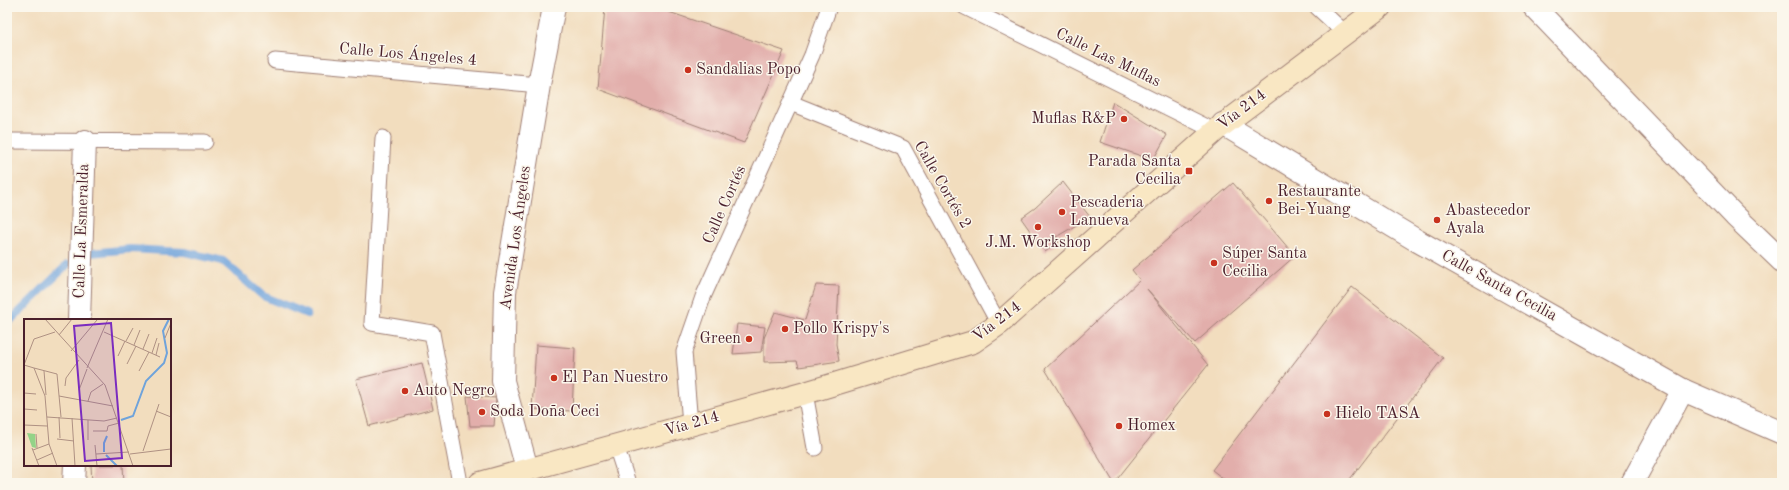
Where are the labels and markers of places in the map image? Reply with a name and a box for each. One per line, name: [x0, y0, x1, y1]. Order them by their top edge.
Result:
place label: Sandalias Popo: [696, 62, 801, 78]
marker: Sandalias Popo: [683, 65, 693, 75]
place label: Muflas R&P: [1031, 111, 1116, 127]
marker: Muflas R&P: [1119, 114, 1129, 124]
place label: Parada Santa Cecilia: [1088, 154, 1181, 188]
marker: Parada Santa Cecilia: [1184, 166, 1194, 176]
place label: Restaurante Bei-Yuang: [1277, 184, 1361, 218]
place label: Pescaderia Lanueva: [1070, 195, 1144, 229]
marker: Restaurante Bei-Yuang: [1264, 196, 1274, 206]
place label: Abastecedor Ayala: [1445, 203, 1531, 237]
marker: Pescaderia Lanueva: [1057, 207, 1067, 217]
marker: Abastecedor Ayala: [1432, 215, 1442, 225]
marker: J.M. Workshop: [1033, 222, 1043, 232]
place label: J.M. Workshop: [985, 235, 1091, 251]
place label: Súper Santa Cecilia: [1222, 246, 1307, 280]
marker: Súper Santa Cecilia: [1209, 258, 1219, 268]
place label: Pollo Krispy's: [793, 321, 890, 337]
marker: Pollo Krispy's: [780, 324, 790, 334]
place label: Green: [700, 331, 741, 347]
marker: Green: [744, 334, 754, 344]
place label: El Pan Nuestro: [562, 370, 668, 386]
marker: El Pan Nuestro: [549, 373, 559, 383]
place label: Auto Negro: [413, 383, 495, 399]
marker: Auto Negro: [400, 386, 410, 396]
place label: Soda Doña Ceci: [490, 404, 599, 420]
place label: Hielo TASA: [1335, 406, 1420, 422]
marker: Soda Doña Ceci: [477, 407, 487, 417]
marker: Hielo TASA: [1322, 409, 1332, 419]
place label: Homex: [1127, 418, 1176, 434]
marker: Homex: [1114, 421, 1124, 431]

